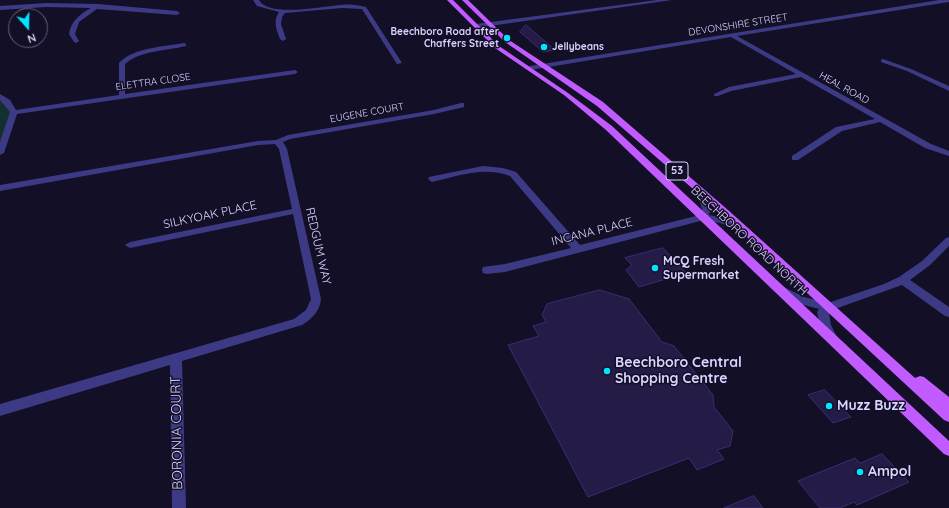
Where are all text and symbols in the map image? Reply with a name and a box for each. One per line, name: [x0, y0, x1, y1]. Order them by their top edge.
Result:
north arrow: [8, 8, 48, 48]
street label: DEVONSHIRE STREET: [687, 11, 789, 39]
place label: Beechboro Road after Chaffers Street: [391, 26, 499, 50]
text: N: [26, 30, 38, 46]
marker: Beechboro Road after Chaffers Street: [502, 33, 512, 43]
place label: Jellybeans: [552, 41, 604, 53]
marker: Jellybeans: [539, 42, 549, 52]
street label: HEAL ROAD: [817, 69, 871, 107]
street label: ELETTRA CLOSE: [115, 71, 191, 93]
street label: EUGENE COURT: [329, 101, 405, 125]
road number: 53: [666, 162, 688, 180]
street label: BEECHBORO ROAD NORTH: [688, 183, 810, 299]
street label: SILKYOAK PLACE: [162, 198, 258, 232]
street label: REDGUM WAY: [302, 206, 334, 286]
street label: INCANA PLACE: [550, 215, 634, 249]
place label: MCQ Fresh Supermarket: [663, 254, 739, 282]
marker: MCQ Fresh Supermarket: [650, 263, 660, 273]
place label: Beechboro Central Shopping Centre: [615, 355, 742, 388]
marker: Beechboro Central Shopping Centre: [602, 366, 612, 376]
street label: BORONIA COURT: [168, 376, 186, 490]
place label: Muzz Buzz: [837, 398, 905, 414]
marker: Muzz Buzz: [824, 401, 834, 411]
place label: Ampol: [868, 464, 911, 480]
marker: Ampol: [855, 467, 865, 477]

